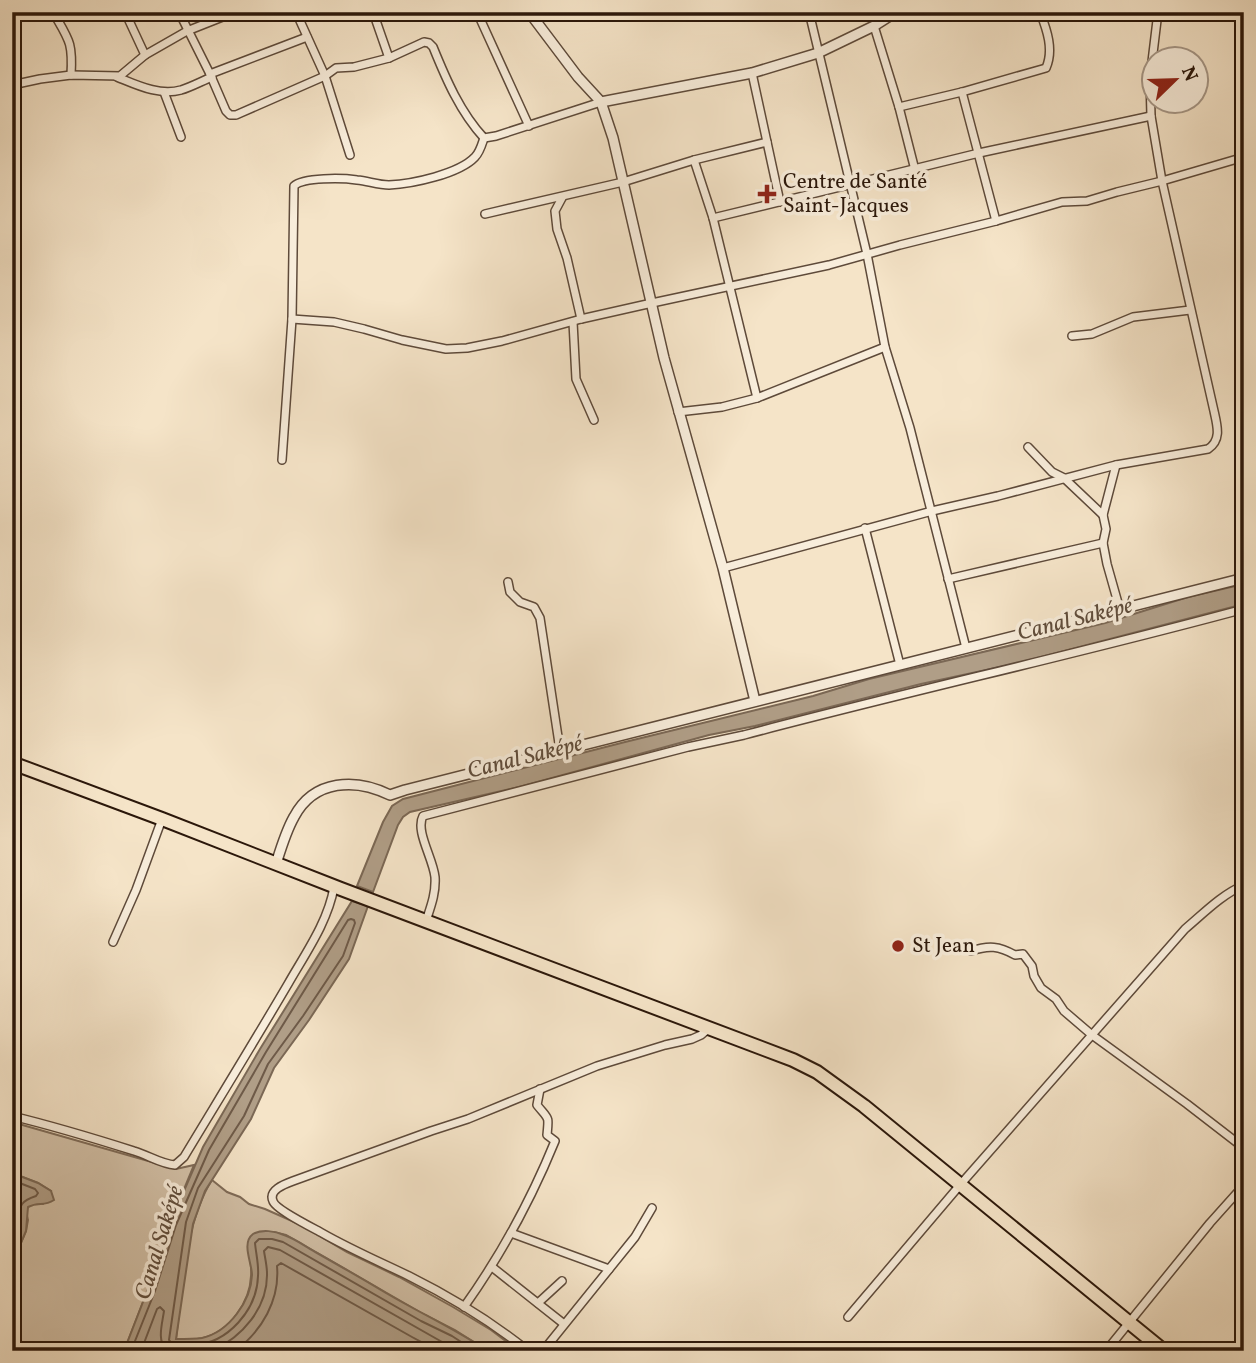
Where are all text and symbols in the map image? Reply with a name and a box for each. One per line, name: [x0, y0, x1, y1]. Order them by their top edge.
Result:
north arrow: [1140, 46, 1210, 116]
text: N: [1174, 63, 1204, 86]
place label: Centre de Santé Saint-Jacques: [783, 168, 927, 221]
marker: Centre de Santé Saint-Jacques: [757, 184, 777, 204]
water label: Canal Saképé: [1014, 590, 1138, 650]
water label: Canal Saképé: [464, 728, 588, 788]
place label: St Jean: [912, 932, 975, 961]
marker: St Jean: [890, 938, 906, 954]
water label: Canal Saképé: [127, 1180, 193, 1304]

